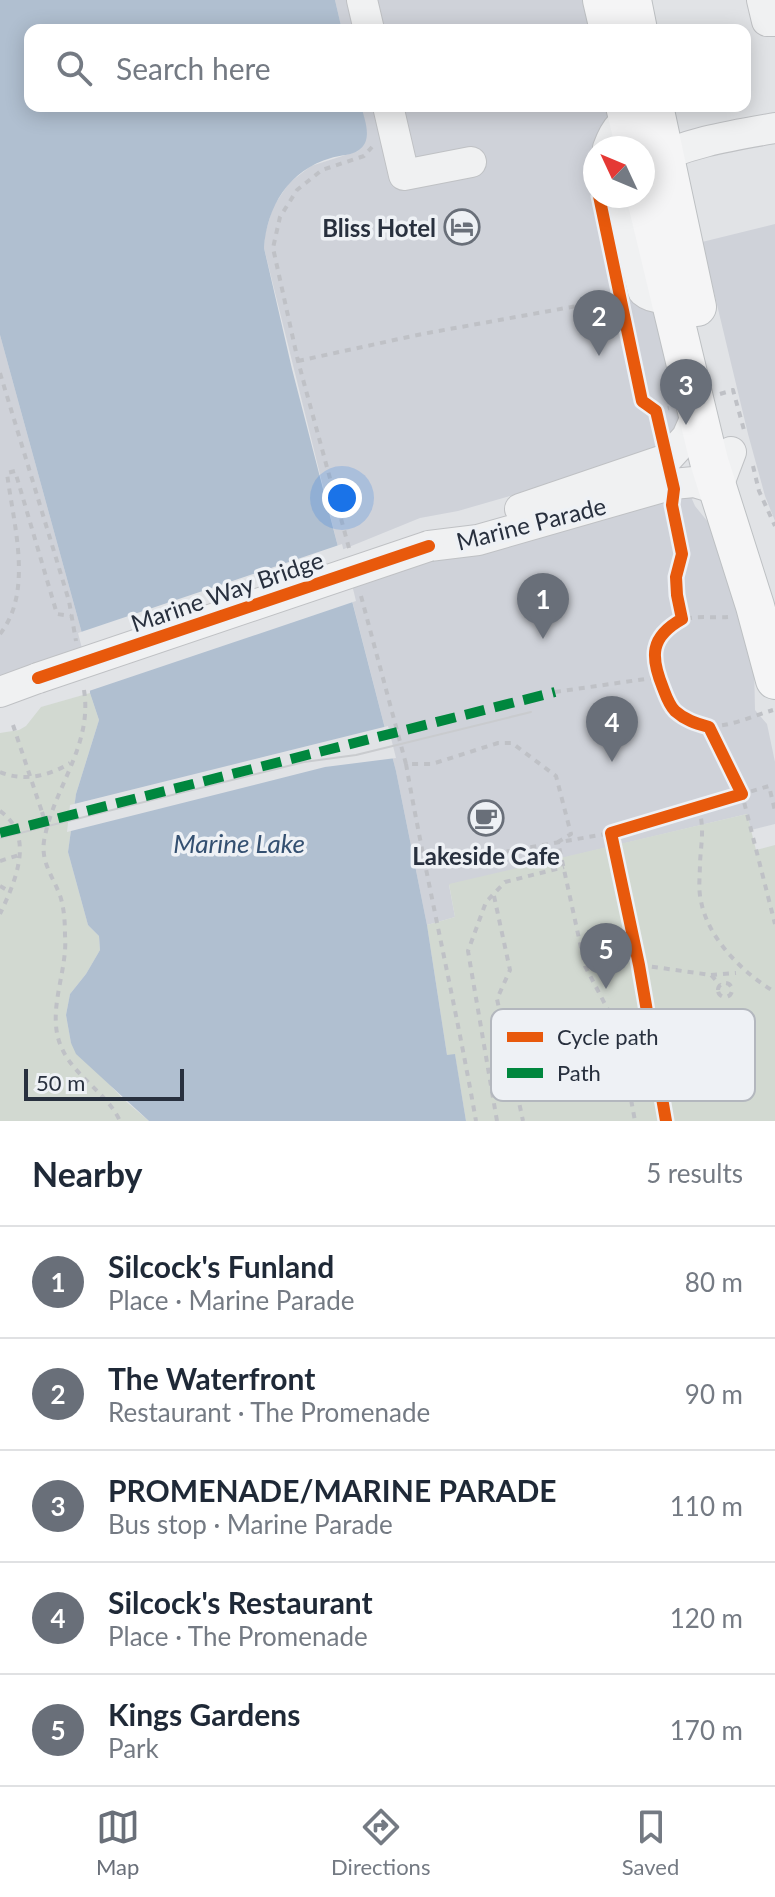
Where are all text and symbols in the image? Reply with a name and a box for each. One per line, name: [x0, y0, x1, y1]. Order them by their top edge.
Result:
search box: [24, 24, 751, 112]
icon: search: [52, 46, 96, 90]
text: Search here: [116, 50, 271, 86]
north arrow: [583, 136, 655, 208]
hotel icon: Bliss Hotel: [443, 208, 481, 246]
place label: Bliss Hotel: [322, 213, 436, 242]
pin: 2: [573, 290, 625, 356]
pin: 3: [660, 359, 712, 425]
your location: [322, 478, 362, 518]
street label: Marine Parade: [453, 490, 609, 556]
street label: Marine Way Bridge: [127, 544, 327, 638]
pin: 1: [517, 573, 569, 639]
pin: 4: [586, 696, 638, 762]
cafe icon: Lakeside Cafe: [467, 799, 505, 837]
water label: Marine Lake: [173, 827, 305, 859]
place label: Lakeside Cafe: [412, 841, 560, 870]
pin: 5: [580, 923, 632, 989]
legend: [491, 1009, 755, 1101]
text: Cycle path: [557, 1023, 659, 1050]
text: Path: [557, 1059, 601, 1086]
scale bar: [24, 1065, 184, 1101]
text: 50 m: [36, 1069, 85, 1096]
text: Nearby: [32, 1153, 143, 1194]
text: 5 results: [646, 1157, 743, 1189]
text: Silcock's Funland: [108, 1248, 334, 1284]
text: 1: [50, 1266, 66, 1298]
text: 80 m: [685, 1266, 743, 1298]
text: Place · Marine Parade: [108, 1284, 354, 1316]
text: The Waterfront: [108, 1360, 315, 1396]
text: 2: [50, 1378, 66, 1410]
text: 90 m: [685, 1378, 743, 1410]
text: Restaurant · The Promenade: [108, 1396, 430, 1428]
text: PROMENADE/MARINE PARADE: [108, 1472, 557, 1508]
text: 3: [50, 1490, 66, 1522]
text: 110 m: [670, 1490, 743, 1522]
text: Bus stop · Marine Parade: [108, 1508, 393, 1540]
text: Silcock's Restaurant: [108, 1584, 373, 1620]
text: 4: [50, 1602, 66, 1634]
text: 120 m: [670, 1602, 743, 1634]
text: Place · The Promenade: [108, 1620, 368, 1652]
text: Kings Gardens: [108, 1696, 300, 1732]
text: 5: [50, 1714, 66, 1746]
text: 170 m: [670, 1714, 743, 1746]
text: Park: [108, 1732, 159, 1764]
tab: Map: [96, 1805, 140, 1880]
tab: Directions: [331, 1805, 430, 1880]
tab: Saved: [622, 1805, 679, 1880]

